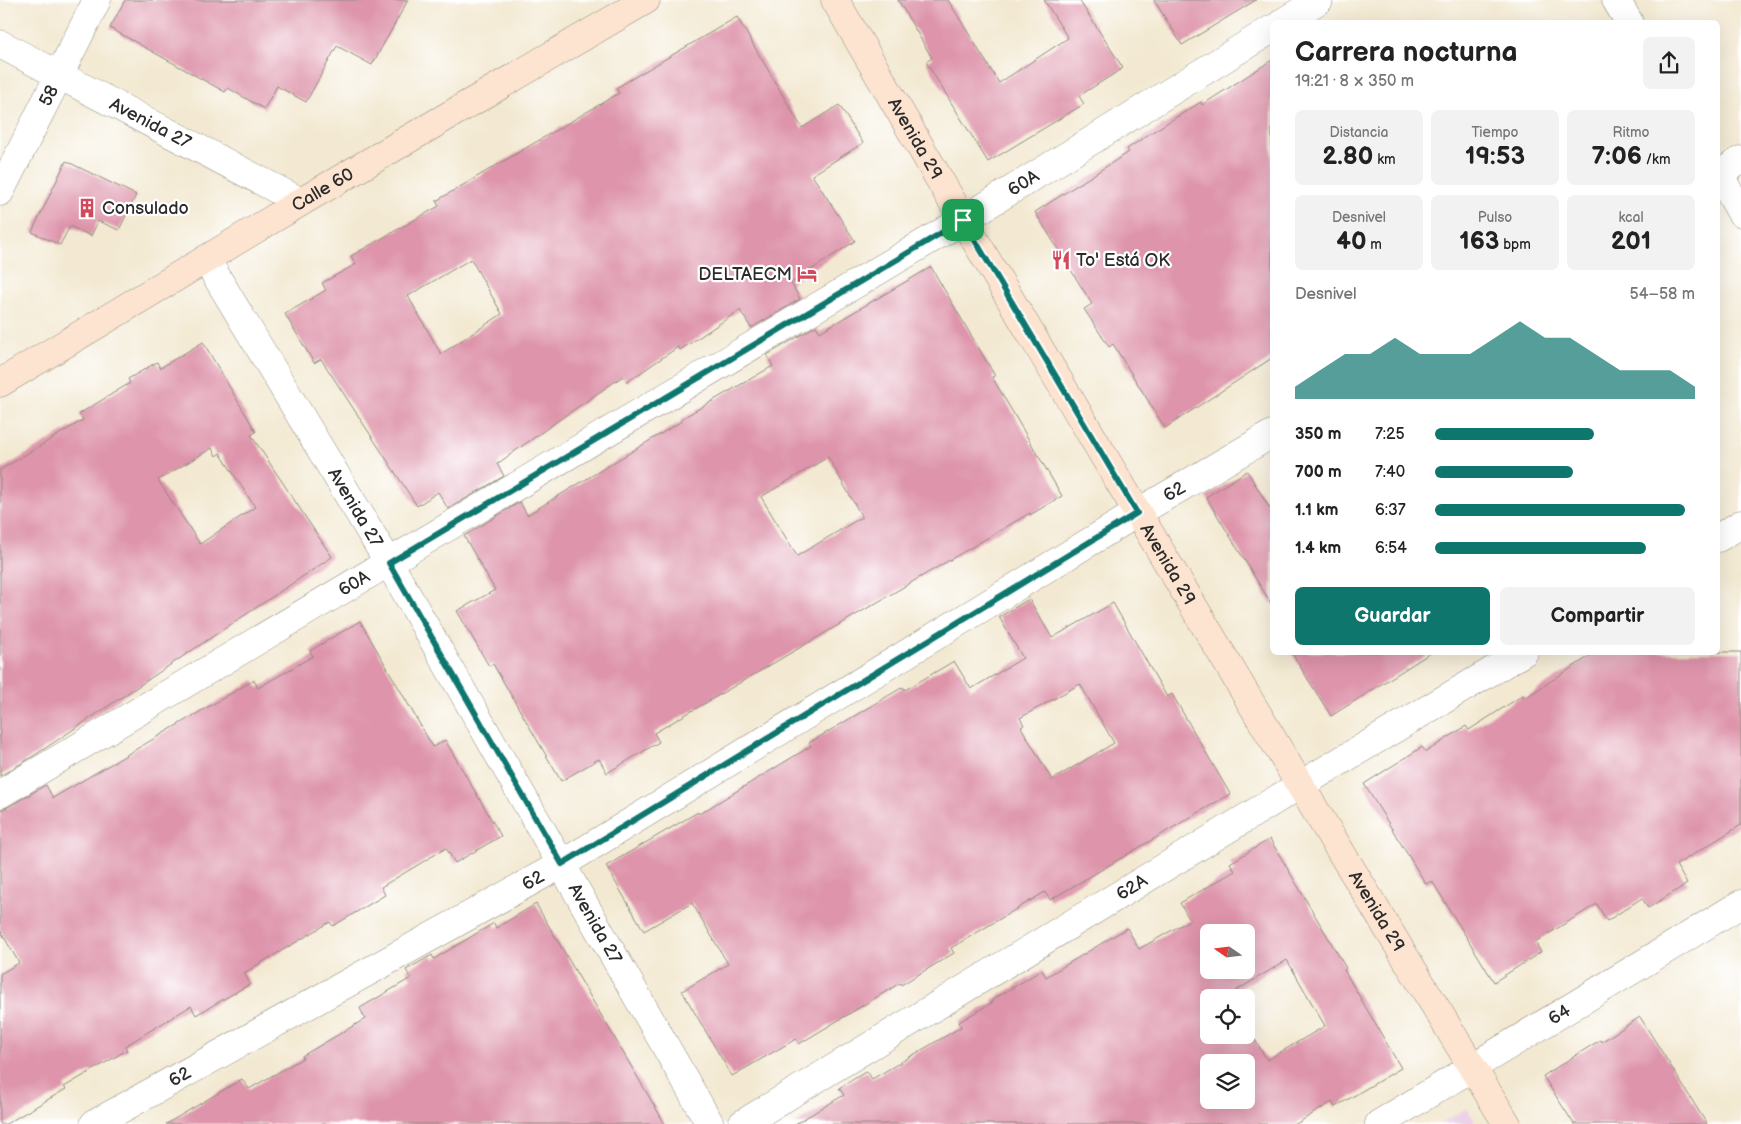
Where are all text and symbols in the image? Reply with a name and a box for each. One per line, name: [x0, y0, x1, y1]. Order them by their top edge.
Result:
text: Carrera nocturna: [1295, 36, 1518, 69]
button: share: [1643, 37, 1695, 89]
text: 19:21 · 8 × 350 m: [1295, 72, 1414, 91]
street label: 58: [35, 82, 63, 110]
street label: Avenida 27: [106, 93, 195, 153]
street label: Avenida 29: [883, 94, 947, 183]
text: Distancia: [1330, 124, 1388, 141]
text: Tiempo: [1471, 124, 1519, 141]
text: Ritmo: [1612, 124, 1650, 141]
text: 2.80: [1322, 141, 1373, 172]
text: 19:53: [1465, 141, 1525, 172]
text: 7:06: [1591, 141, 1642, 172]
text: km: [1373, 151, 1396, 168]
text: /km: [1642, 151, 1671, 168]
street label: Calle 60: [288, 164, 357, 216]
street label: 60A: [1004, 166, 1043, 201]
building icon: Consulado: [76, 197, 98, 219]
place label: Consulado: [102, 198, 189, 219]
pin: [942, 199, 984, 241]
icon: arrive: [949, 206, 977, 234]
text: Desnivel: [1332, 209, 1386, 226]
text: Pulso: [1478, 209, 1512, 226]
text: kcal: [1618, 209, 1644, 226]
text: 40: [1336, 226, 1366, 257]
text: 163: [1459, 226, 1499, 257]
text: 201: [1611, 226, 1651, 257]
text: m: [1366, 236, 1382, 253]
text: bpm: [1499, 236, 1531, 253]
restaurant icon: To' Está OK: [1050, 249, 1072, 271]
place label: To' Está OK: [1076, 250, 1170, 271]
hotel icon: DELTAECM: [796, 263, 818, 285]
place label: DELTAECM: [698, 264, 792, 285]
text: Desnivel: [1295, 285, 1357, 304]
text: 54–58 m: [1629, 285, 1695, 304]
text: 350 m: [1295, 425, 1342, 444]
text: 7:25: [1375, 425, 1405, 444]
text: 700 m: [1295, 463, 1342, 482]
text: 7:40: [1375, 463, 1405, 482]
street label: Avenida 27: [323, 464, 387, 551]
street label: 62: [1160, 477, 1189, 506]
text: 1.1 km: [1295, 501, 1338, 520]
text: 6:37: [1375, 501, 1406, 520]
street label: Avenida 29: [1136, 520, 1200, 608]
text: 1.4 km: [1295, 539, 1341, 558]
text: 6:54: [1375, 539, 1407, 558]
street label: 60A: [335, 566, 374, 601]
button: Guardar: [1295, 587, 1490, 645]
button: Compartir: [1500, 587, 1695, 645]
street label: 62: [519, 866, 548, 895]
street label: Avenida 29: [1344, 867, 1409, 955]
street label: 62A: [1113, 870, 1151, 905]
street label: Avenida 27: [564, 880, 626, 968]
north arrow: [1200, 924, 1255, 979]
map controls: [1200, 924, 1255, 1109]
button: locate: [1200, 989, 1255, 1044]
street label: 64: [1545, 1000, 1574, 1030]
button: layers: [1200, 1054, 1255, 1109]
street label: 62: [165, 1062, 195, 1091]

